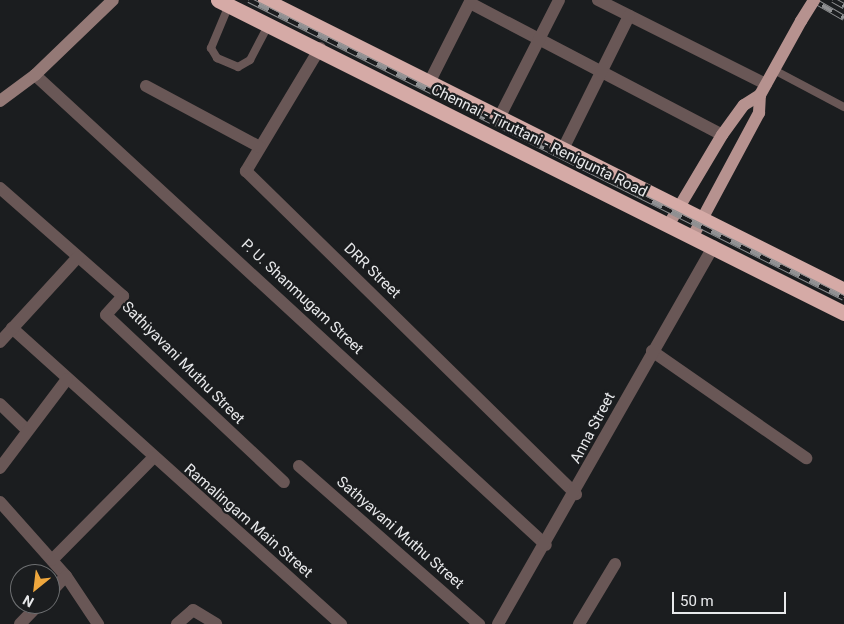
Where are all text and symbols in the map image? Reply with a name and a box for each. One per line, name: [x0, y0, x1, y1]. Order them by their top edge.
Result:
street label: Chennai - Tiruttani - Renigunta Road: [428, 81, 650, 201]
street label: P. U. Shanmugam Street: [237, 236, 367, 358]
street label: DRR Street: [340, 240, 404, 302]
street label: Sathiyavani Muthu Street: [118, 298, 248, 428]
street label: Anna Street: [567, 389, 619, 467]
street label: Ramalingam Main Street: [180, 460, 316, 582]
street label: Sathyavani Muthu Street: [333, 473, 467, 593]
north arrow: [10, 564, 60, 614]
scale bar: [674, 582, 788, 614]
text: N: [20, 592, 36, 611]
text: 50 m: [680, 592, 714, 610]

